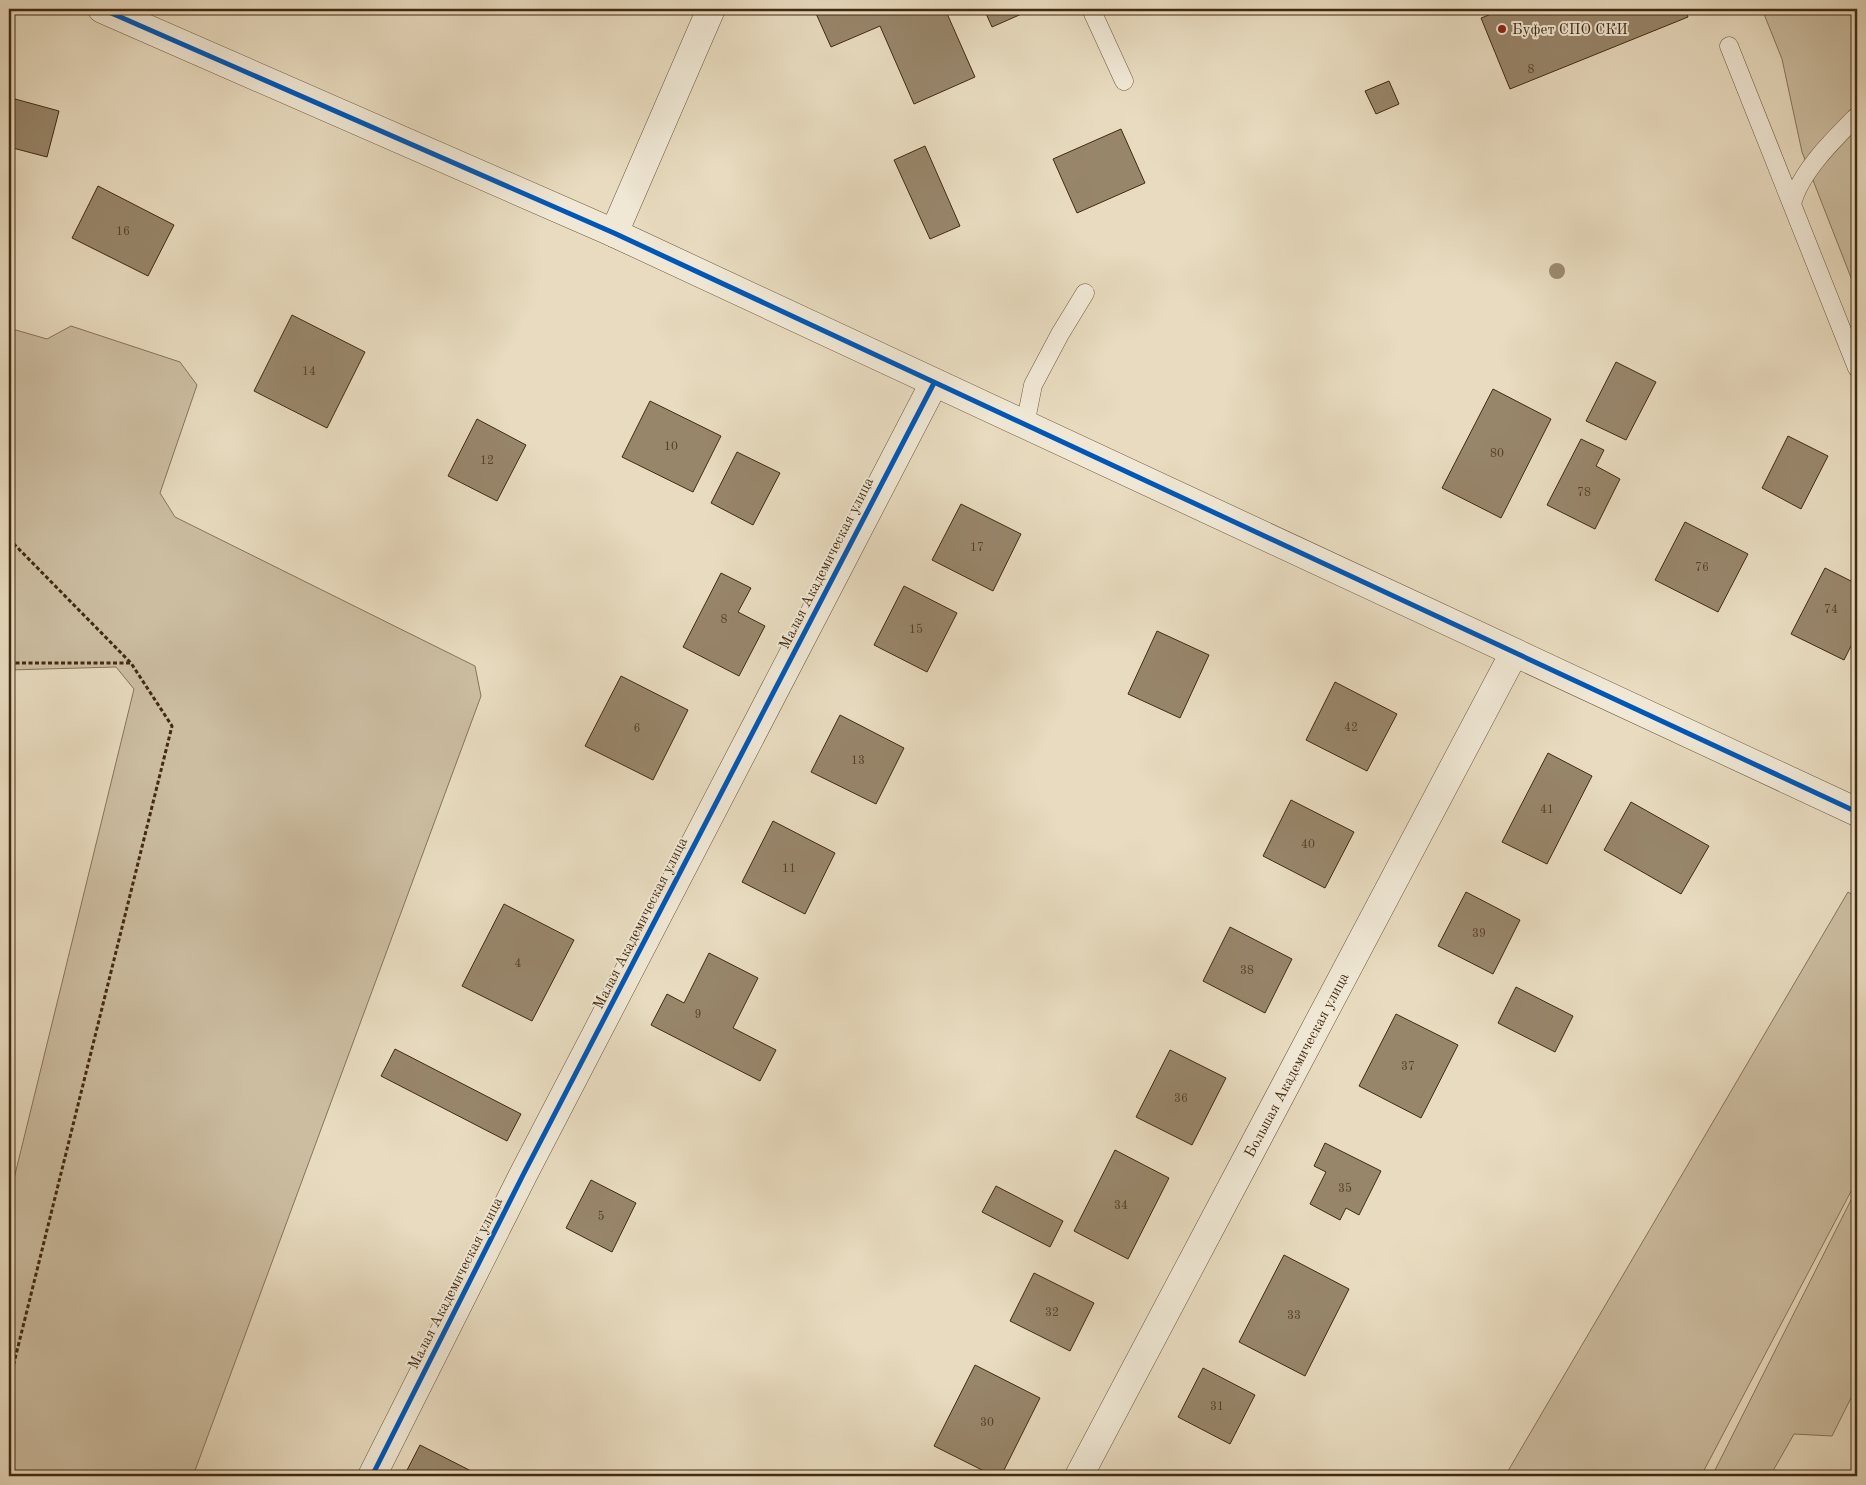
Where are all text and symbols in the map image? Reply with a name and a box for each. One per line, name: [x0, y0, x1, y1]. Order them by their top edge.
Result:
marker: Буфет СПО СКИ: [1496, 23, 1508, 35]
place label: Буфет СПО СКИ: [1512, 23, 1628, 38]
house number: 8: [1528, 64, 1535, 76]
house number: 16: [116, 226, 130, 238]
house number: 14: [302, 366, 316, 378]
house number: 10: [664, 441, 678, 453]
house number: 80: [1490, 448, 1504, 460]
house number: 12: [480, 455, 494, 467]
street label: Малая Академическая улица: [777, 475, 878, 652]
house number: 78: [1577, 487, 1591, 499]
house number: 17: [970, 542, 984, 554]
house number: 76: [1695, 562, 1709, 574]
house number: 74: [1824, 604, 1838, 616]
house number: 8: [721, 614, 728, 626]
house number: 15: [909, 623, 923, 636]
house number: 42: [1344, 722, 1358, 734]
house number: 6: [634, 723, 641, 735]
house number: 13: [851, 755, 865, 767]
house number: 41: [1540, 804, 1554, 816]
street label: Малая Академическая улица: [591, 835, 692, 1012]
house number: 40: [1301, 839, 1315, 851]
house number: 11: [782, 863, 796, 875]
house number: 39: [1472, 928, 1486, 940]
house number: 4: [515, 958, 522, 970]
house number: 38: [1240, 965, 1254, 977]
street label: Большая Академическая улица: [1243, 970, 1353, 1160]
house number: 9: [695, 1009, 701, 1021]
house number: 37: [1401, 1061, 1415, 1073]
house number: 36: [1174, 1093, 1188, 1105]
house number: 35: [1338, 1182, 1352, 1195]
street label: Малая Академическая улица: [406, 1195, 507, 1372]
house number: 34: [1114, 1200, 1128, 1212]
house number: 5: [598, 1210, 605, 1223]
house number: 32: [1045, 1307, 1059, 1319]
house number: 33: [1287, 1310, 1301, 1322]
house number: 31: [1210, 1401, 1224, 1413]
house number: 30: [980, 1417, 994, 1429]

